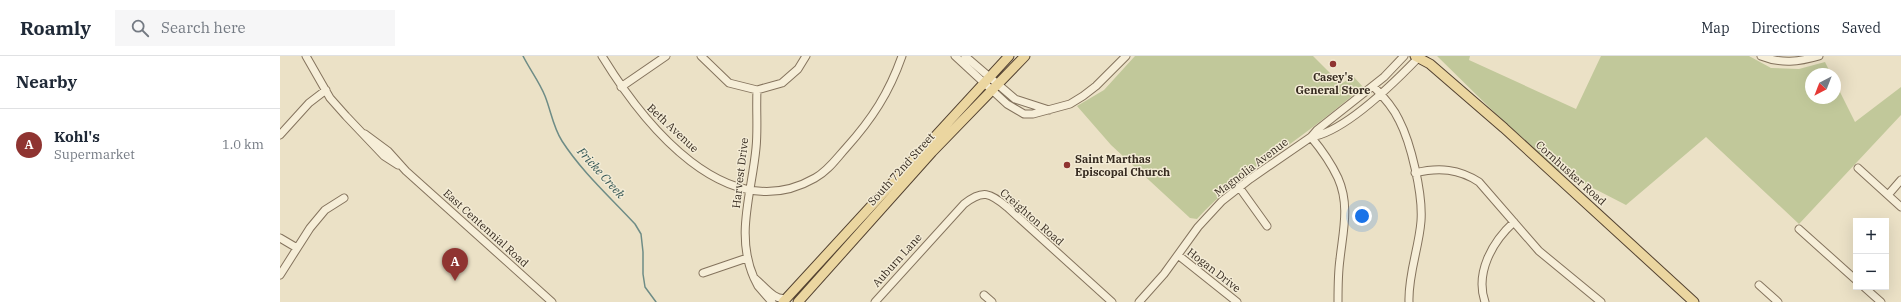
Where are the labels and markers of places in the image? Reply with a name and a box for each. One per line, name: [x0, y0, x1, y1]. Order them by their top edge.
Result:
marker: Casey's General Store: [1328, 59, 1338, 69]
place label: Casey's General Store: [1295, 70, 1371, 97]
place label: Saint Marthas Episcopal Church: [1075, 152, 1170, 179]
marker: Saint Marthas Episcopal Church: [1062, 160, 1072, 170]
pin: A: [442, 248, 468, 281]

